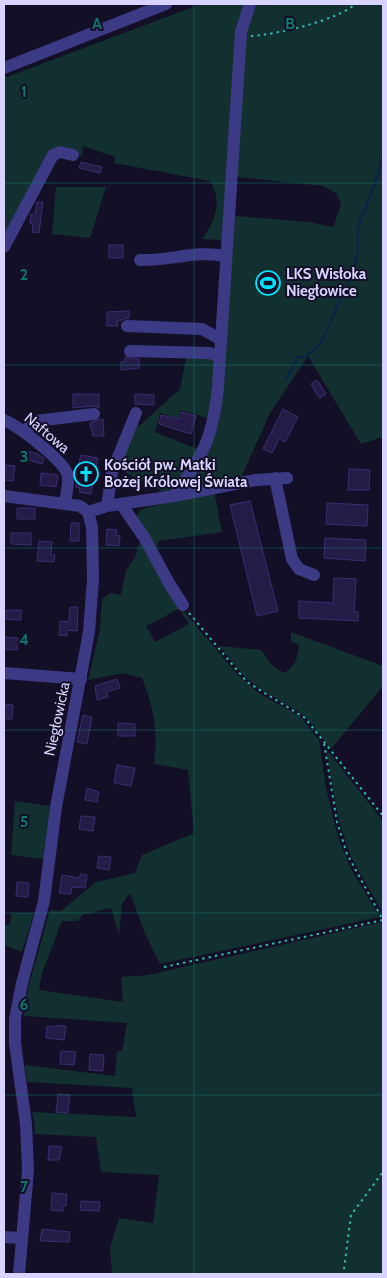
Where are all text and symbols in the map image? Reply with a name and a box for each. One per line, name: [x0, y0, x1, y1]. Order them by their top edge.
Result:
text: A: [92, 14, 102, 33]
text: B: [285, 14, 295, 33]
text: 1: [21, 82, 27, 101]
text: 2: [20, 265, 28, 284]
place label: LKS Wisłoka Niegłowice: [286, 265, 367, 300]
sports icon: LKS Wisłoka Niegłowice: [255, 270, 281, 296]
street label: Naftowa: [21, 409, 74, 458]
text: 3: [20, 447, 28, 466]
place label: Kościół pw. Matki Bożej Królowej Świata: [104, 456, 248, 491]
church icon: Kościół pw. Matki Bożej Królowej Świata: [73, 461, 99, 487]
text: 4: [19, 630, 29, 649]
street label: Niegłowicka: [40, 680, 74, 758]
text: 5: [20, 812, 28, 831]
text: 6: [20, 995, 29, 1014]
text: 7: [20, 1177, 29, 1196]

